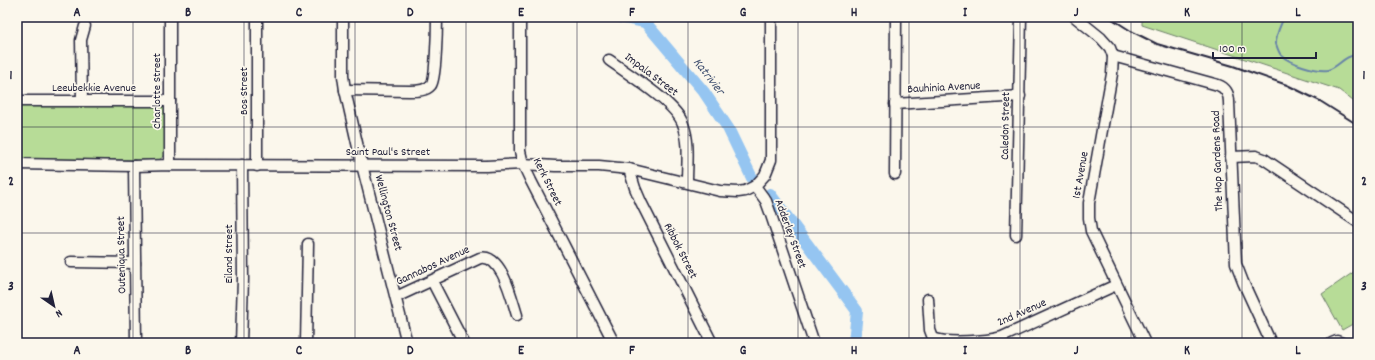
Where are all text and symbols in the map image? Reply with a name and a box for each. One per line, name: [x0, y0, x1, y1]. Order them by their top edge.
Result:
text: A: [73, 4, 81, 23]
text: B: [185, 4, 191, 23]
text: C: [296, 4, 303, 23]
text: D: [407, 4, 414, 23]
text: E: [518, 4, 525, 23]
text: F: [629, 4, 635, 23]
text: G: [740, 4, 747, 23]
text: H: [851, 4, 858, 23]
text: I: [963, 4, 968, 23]
text: J: [1074, 4, 1079, 23]
text: K: [1184, 4, 1190, 23]
text: L: [1295, 4, 1301, 23]
scale bar: [1213, 34, 1316, 60]
text: 100 m: [1219, 41, 1246, 58]
street label: Impala Street: [621, 49, 682, 101]
street label: Charlotte Street: [149, 53, 166, 129]
water label: Katrivier: [687, 54, 730, 101]
street label: Bos Street: [236, 66, 253, 115]
text: 1: [10, 67, 13, 86]
text: 1: [1363, 67, 1366, 86]
street label: Bauhinia Avenue: [907, 78, 981, 98]
street label: Leeubekkie Avenue: [52, 80, 136, 97]
street label: Caledon Street: [997, 91, 1015, 160]
street label: The Hop Gardens Road: [1208, 110, 1228, 212]
street label: Saint Paul's Street: [346, 144, 431, 161]
street label: 1st Avenue: [1068, 150, 1094, 200]
street label: Kerk Street: [528, 155, 566, 210]
text: 2: [8, 173, 14, 192]
street label: Wellington Street: [370, 173, 406, 253]
text: 2: [1361, 173, 1367, 192]
street label: Adderley Street: [770, 197, 811, 271]
street label: Outeniqua Street: [113, 216, 131, 294]
street label: Ribbok Street: [659, 220, 702, 282]
street label: Eiland Street: [221, 224, 238, 284]
street label: Gannabos Avenue: [393, 241, 473, 291]
text: 3: [8, 278, 14, 297]
text: 3: [1361, 278, 1367, 297]
north arrow: [34, 286, 74, 326]
street label: 2nd Avenue: [995, 295, 1049, 331]
text: N: [51, 304, 65, 321]
text: A: [73, 342, 81, 360]
text: B: [185, 342, 191, 360]
text: C: [296, 342, 303, 360]
text: D: [407, 342, 414, 360]
text: E: [518, 342, 525, 360]
text: F: [629, 342, 635, 360]
text: G: [740, 342, 747, 360]
text: H: [851, 342, 858, 360]
text: I: [963, 342, 968, 360]
text: J: [1074, 342, 1079, 360]
text: K: [1184, 342, 1190, 360]
text: L: [1295, 342, 1301, 360]

